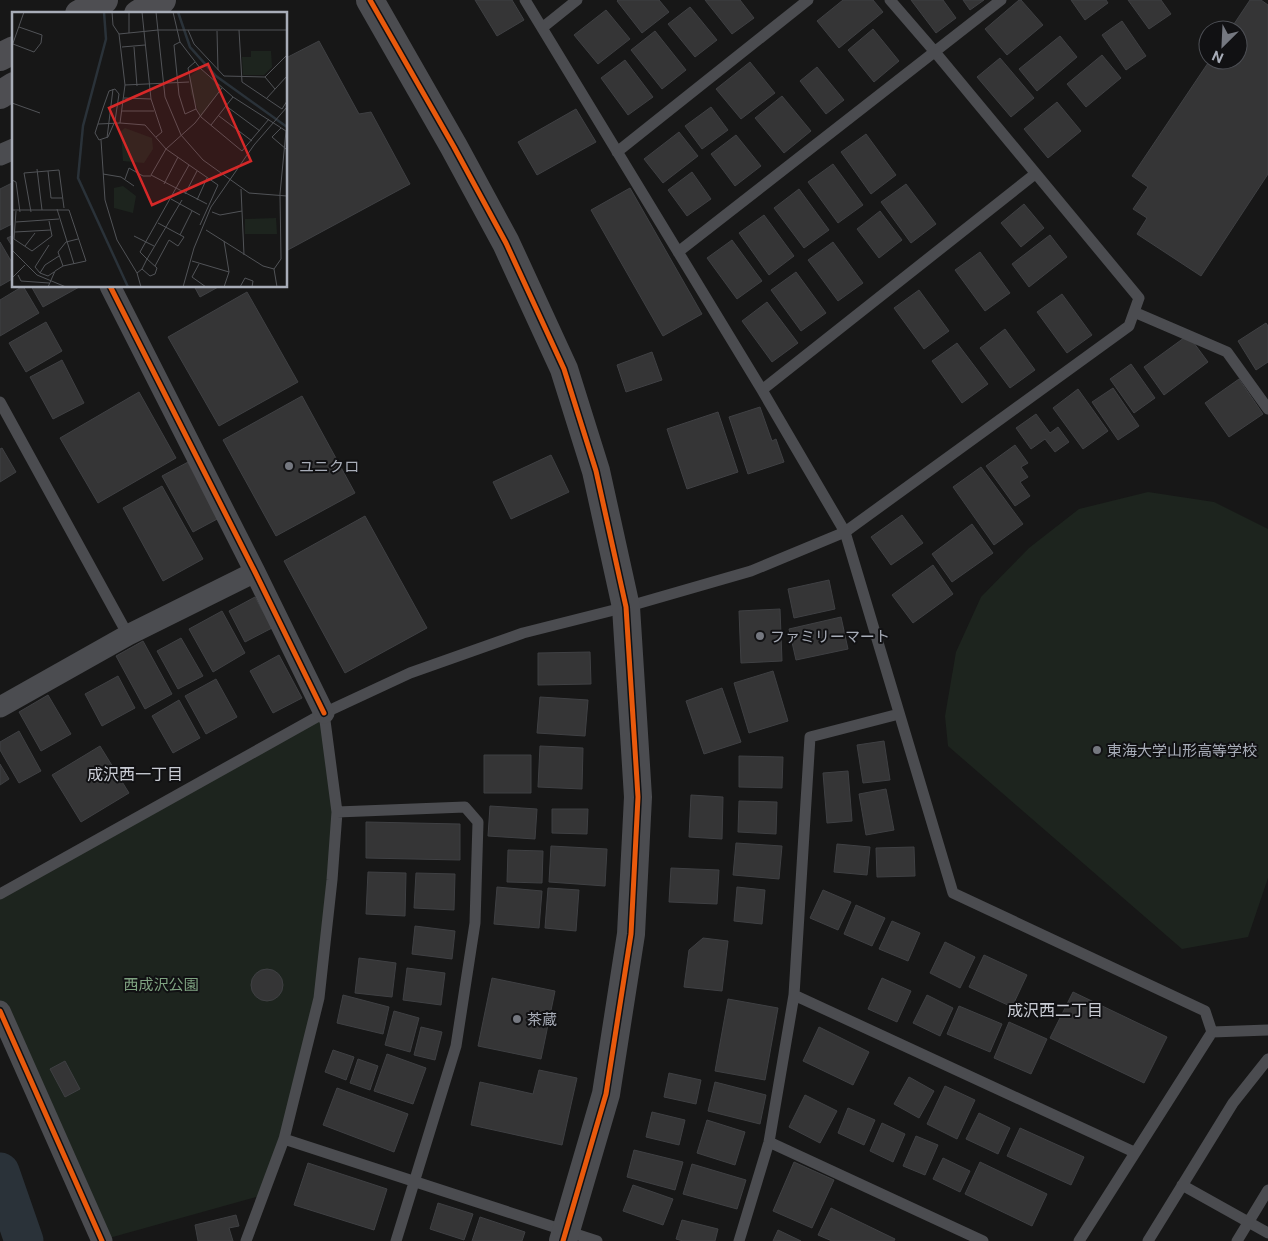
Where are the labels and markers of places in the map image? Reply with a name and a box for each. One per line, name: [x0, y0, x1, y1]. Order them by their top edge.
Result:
place label: ユニクロ: [299, 458, 359, 475]
marker: ユニクロ: [283, 460, 295, 472]
place label: ファミリーマート: [770, 628, 890, 645]
marker: ファミリーマート: [754, 630, 766, 642]
place label: 東海大学山形高等学校: [1107, 742, 1257, 759]
marker: 東海大学山形高等学校: [1091, 744, 1103, 756]
place label: 茶蔵: [527, 1011, 557, 1028]
marker: 茶蔵: [511, 1013, 523, 1025]

